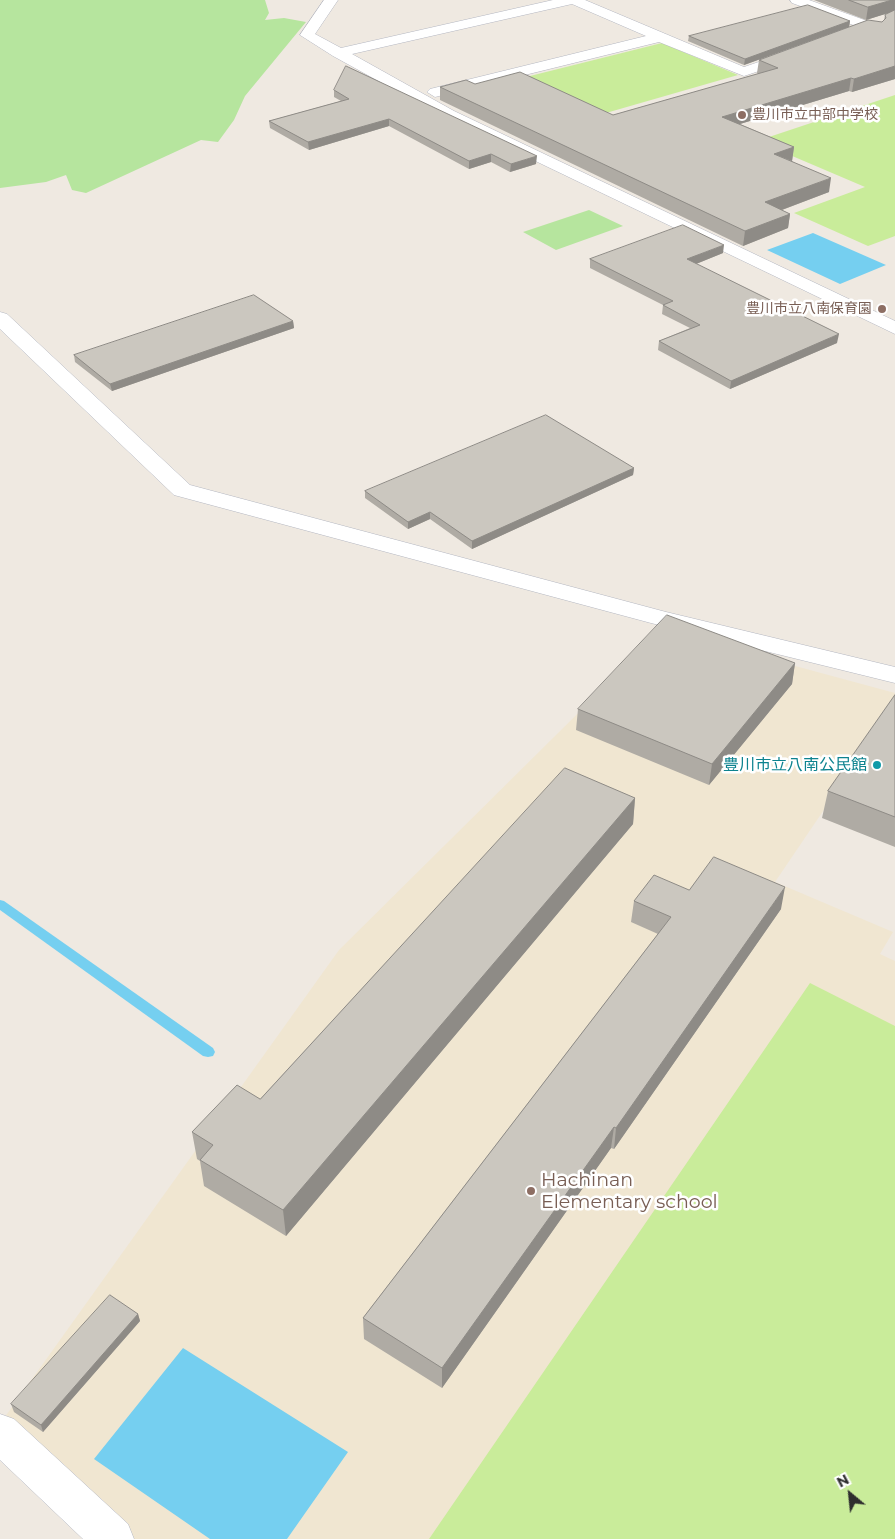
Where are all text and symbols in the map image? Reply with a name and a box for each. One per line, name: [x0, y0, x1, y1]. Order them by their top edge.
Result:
place label: 豊川市立中部中学校: [752, 107, 878, 123]
marker: 豊川市立中部中学校: [736, 109, 748, 121]
place label: 豊川市立八南保育園: [746, 301, 872, 317]
marker: 豊川市立八南保育園: [876, 303, 888, 315]
place label: 豊川市立八南公民館: [723, 755, 867, 775]
marker: 豊川市立八南公民館: [871, 759, 883, 771]
place label: Hachinan Elementary school: [541, 1169, 718, 1213]
marker: Hachinan Elementary school: [525, 1185, 537, 1197]
north arrow: [825, 1469, 875, 1519]
text: N: [834, 1470, 852, 1491]

